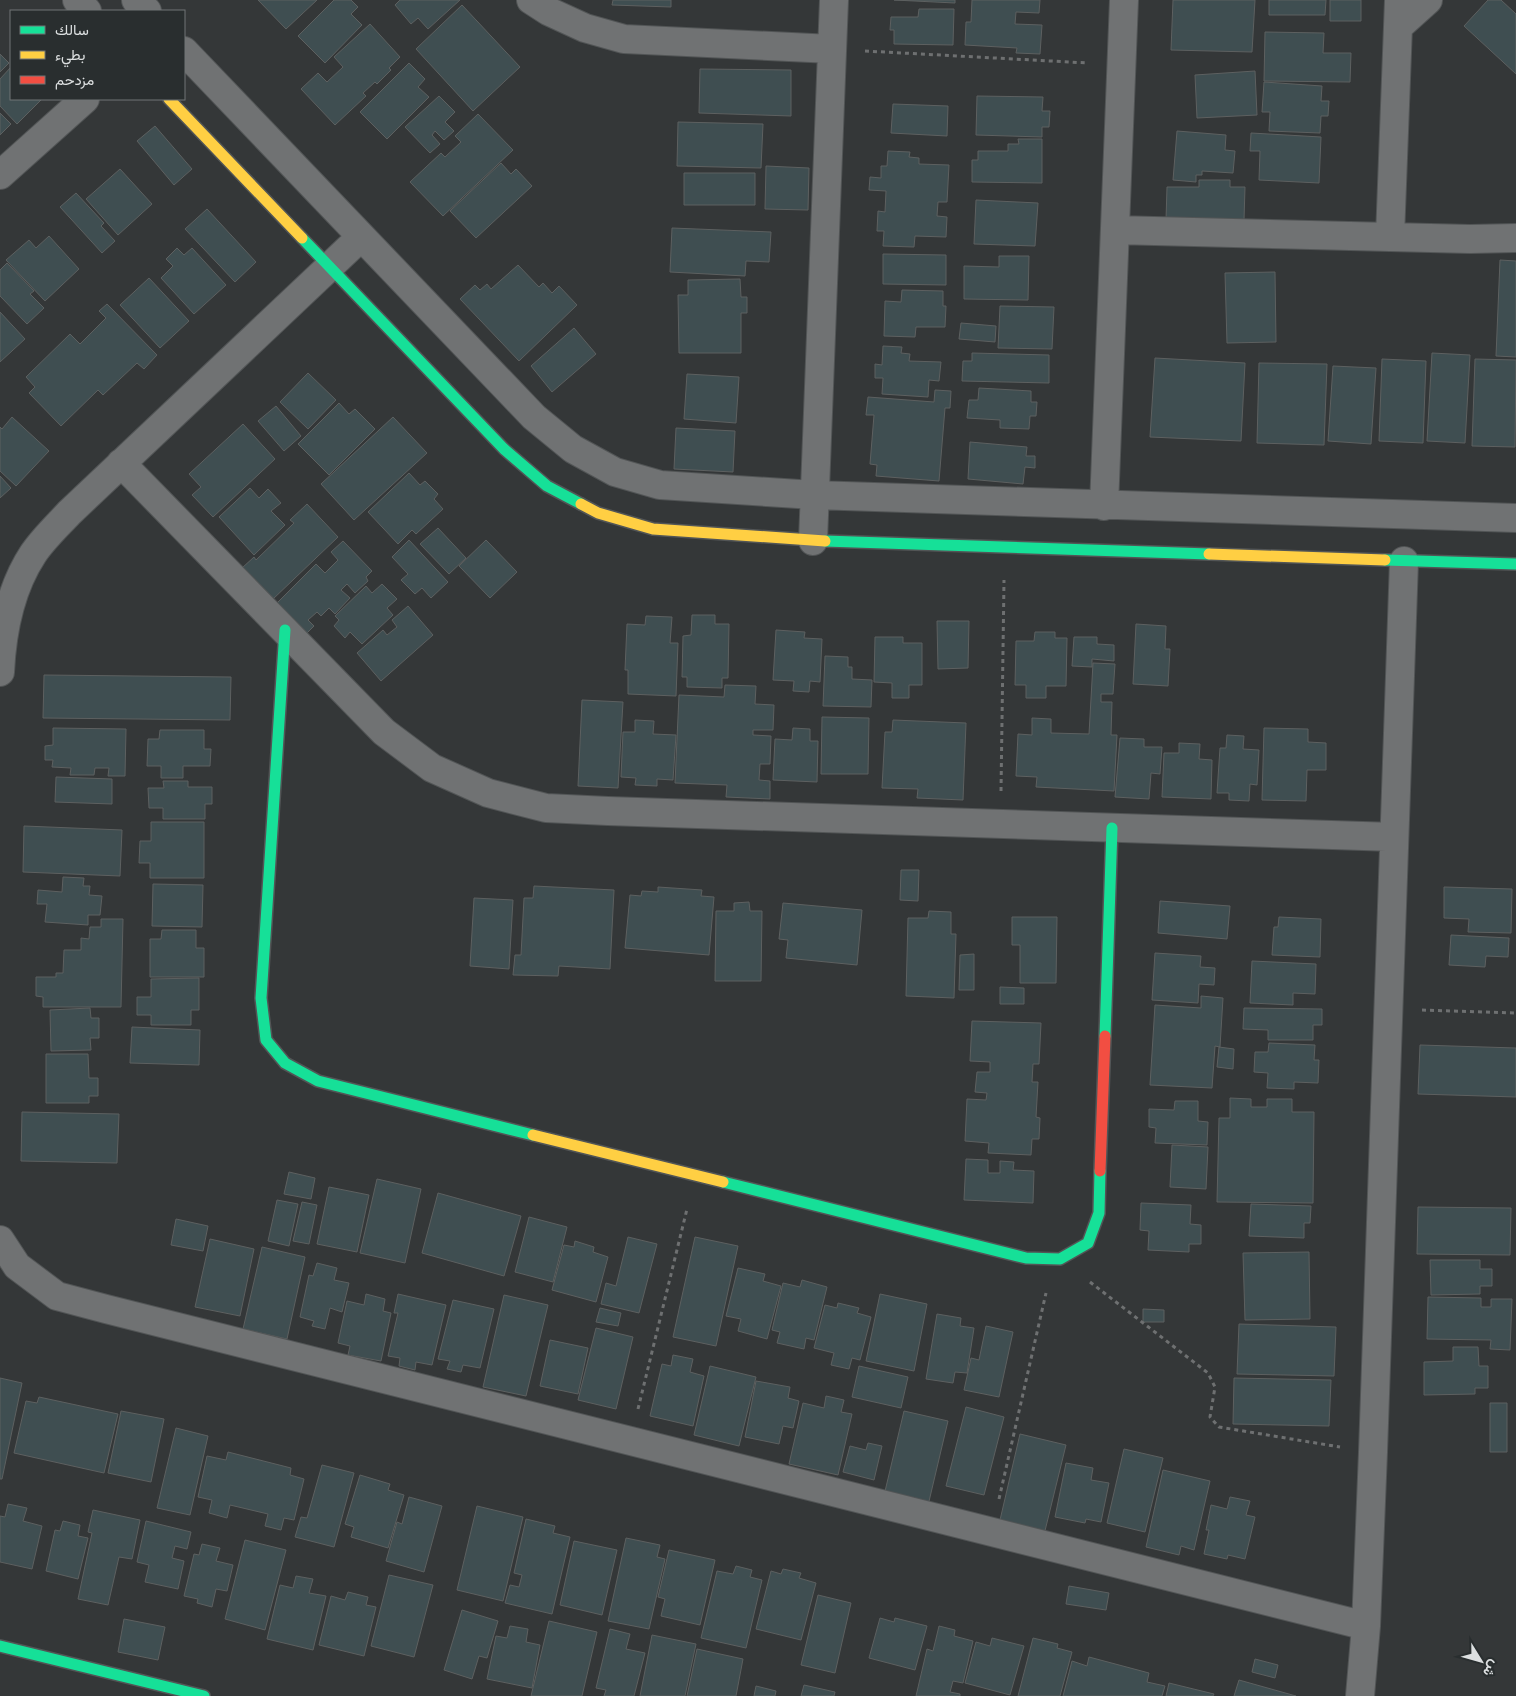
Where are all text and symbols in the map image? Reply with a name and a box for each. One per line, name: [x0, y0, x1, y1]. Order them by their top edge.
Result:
legend: [10, 10, 185, 100]
text: سالك: [55, 20, 89, 39]
text: بطيء: [55, 45, 85, 68]
text: مزدحم: [55, 70, 94, 90]
north arrow: [1456, 1636, 1506, 1686]
text: ش: [1479, 1657, 1504, 1681]

